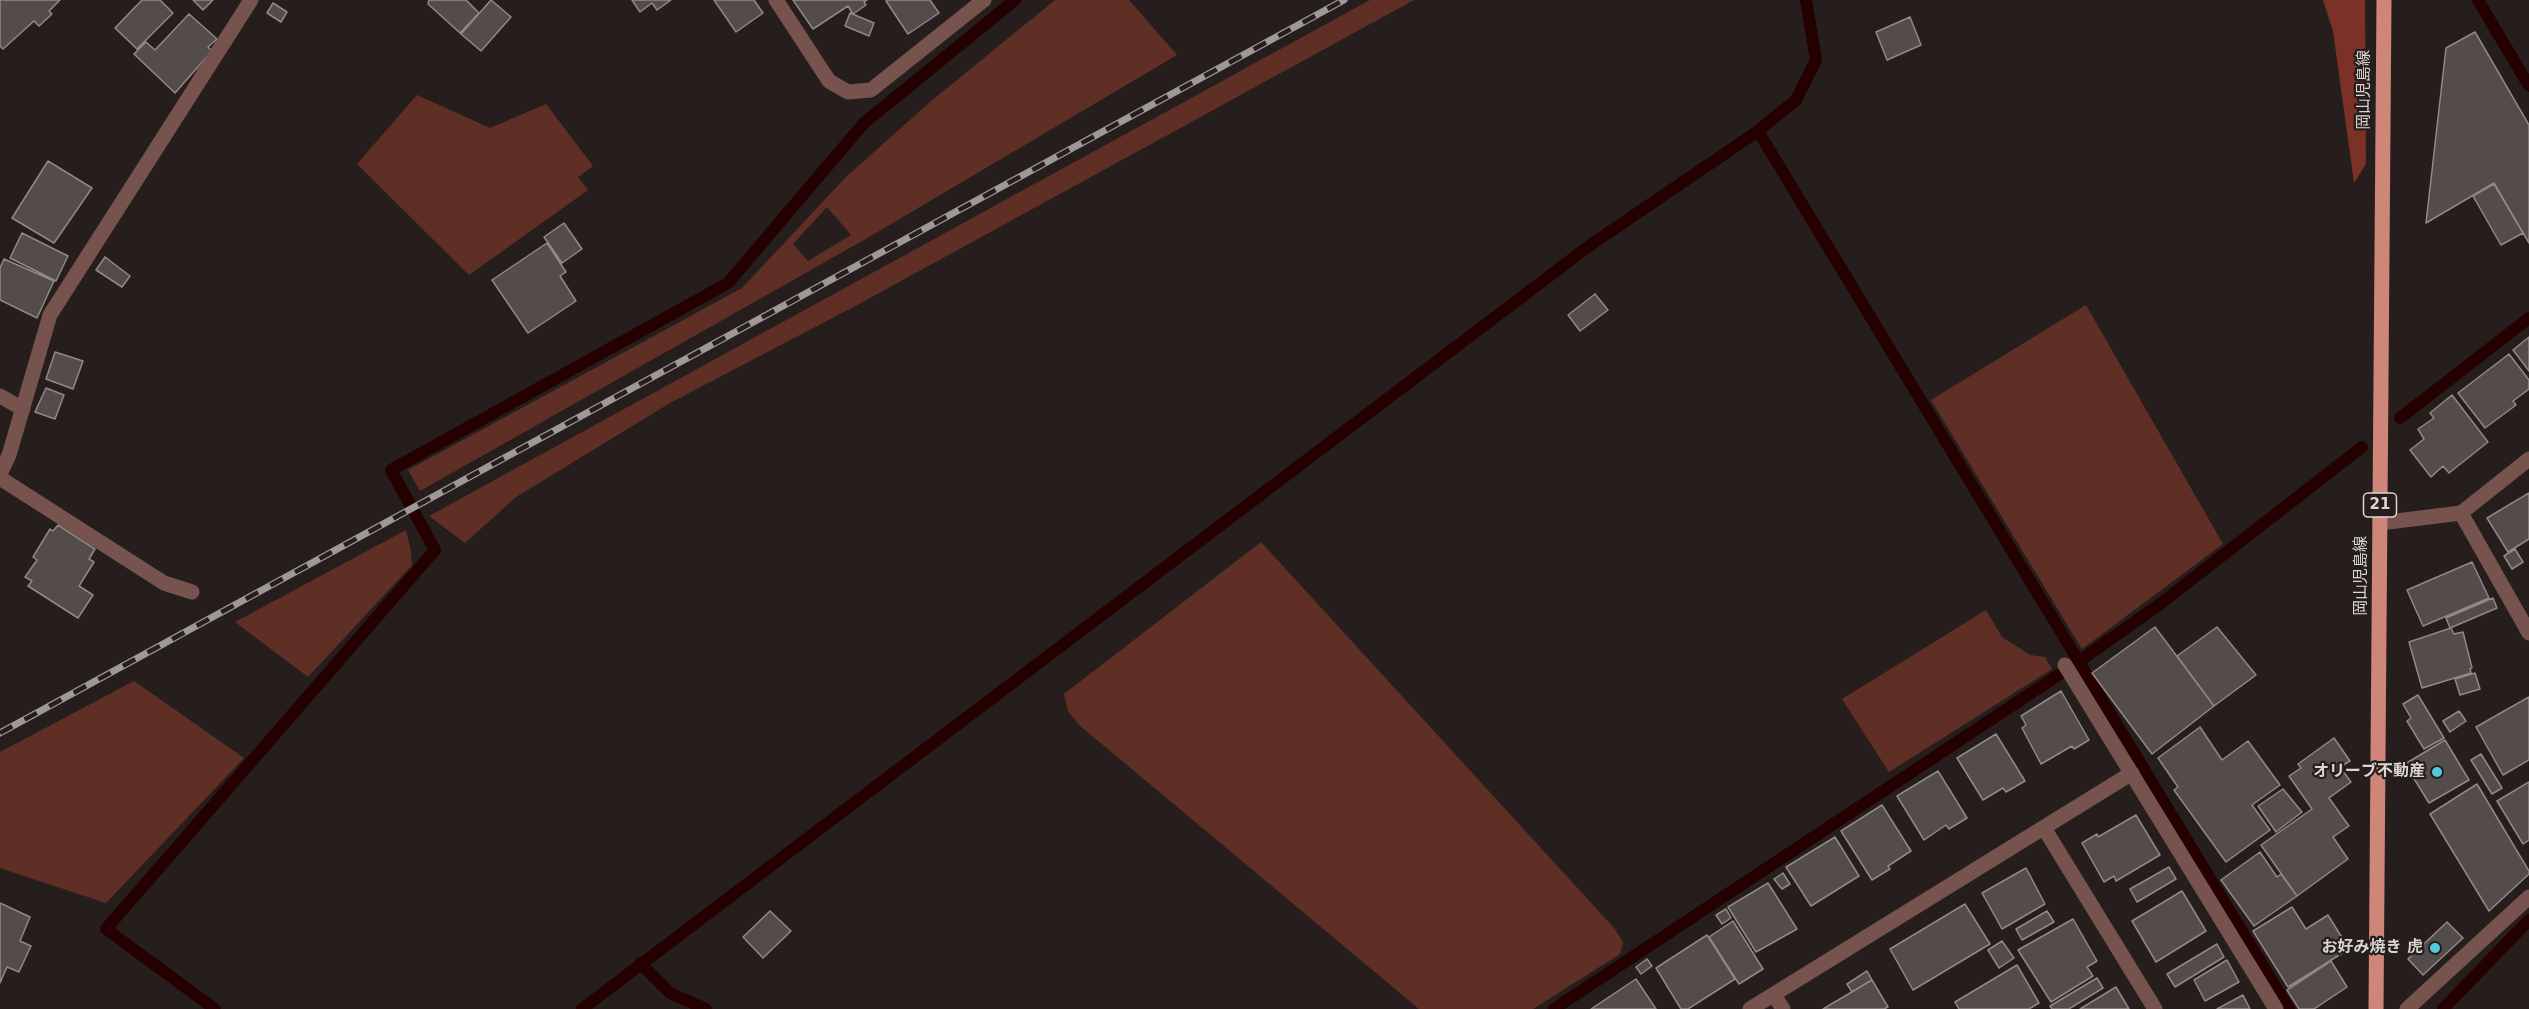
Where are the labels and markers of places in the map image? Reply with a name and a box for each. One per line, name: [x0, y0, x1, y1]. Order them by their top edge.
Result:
place label: オリーブ不動産: [2313, 762, 2425, 782]
marker: オリーブ不動産: [2430, 765, 2444, 779]
place label: お好み焼き 虎: [2321, 938, 2423, 958]
marker: お好み焼き 虎: [2428, 941, 2442, 955]

